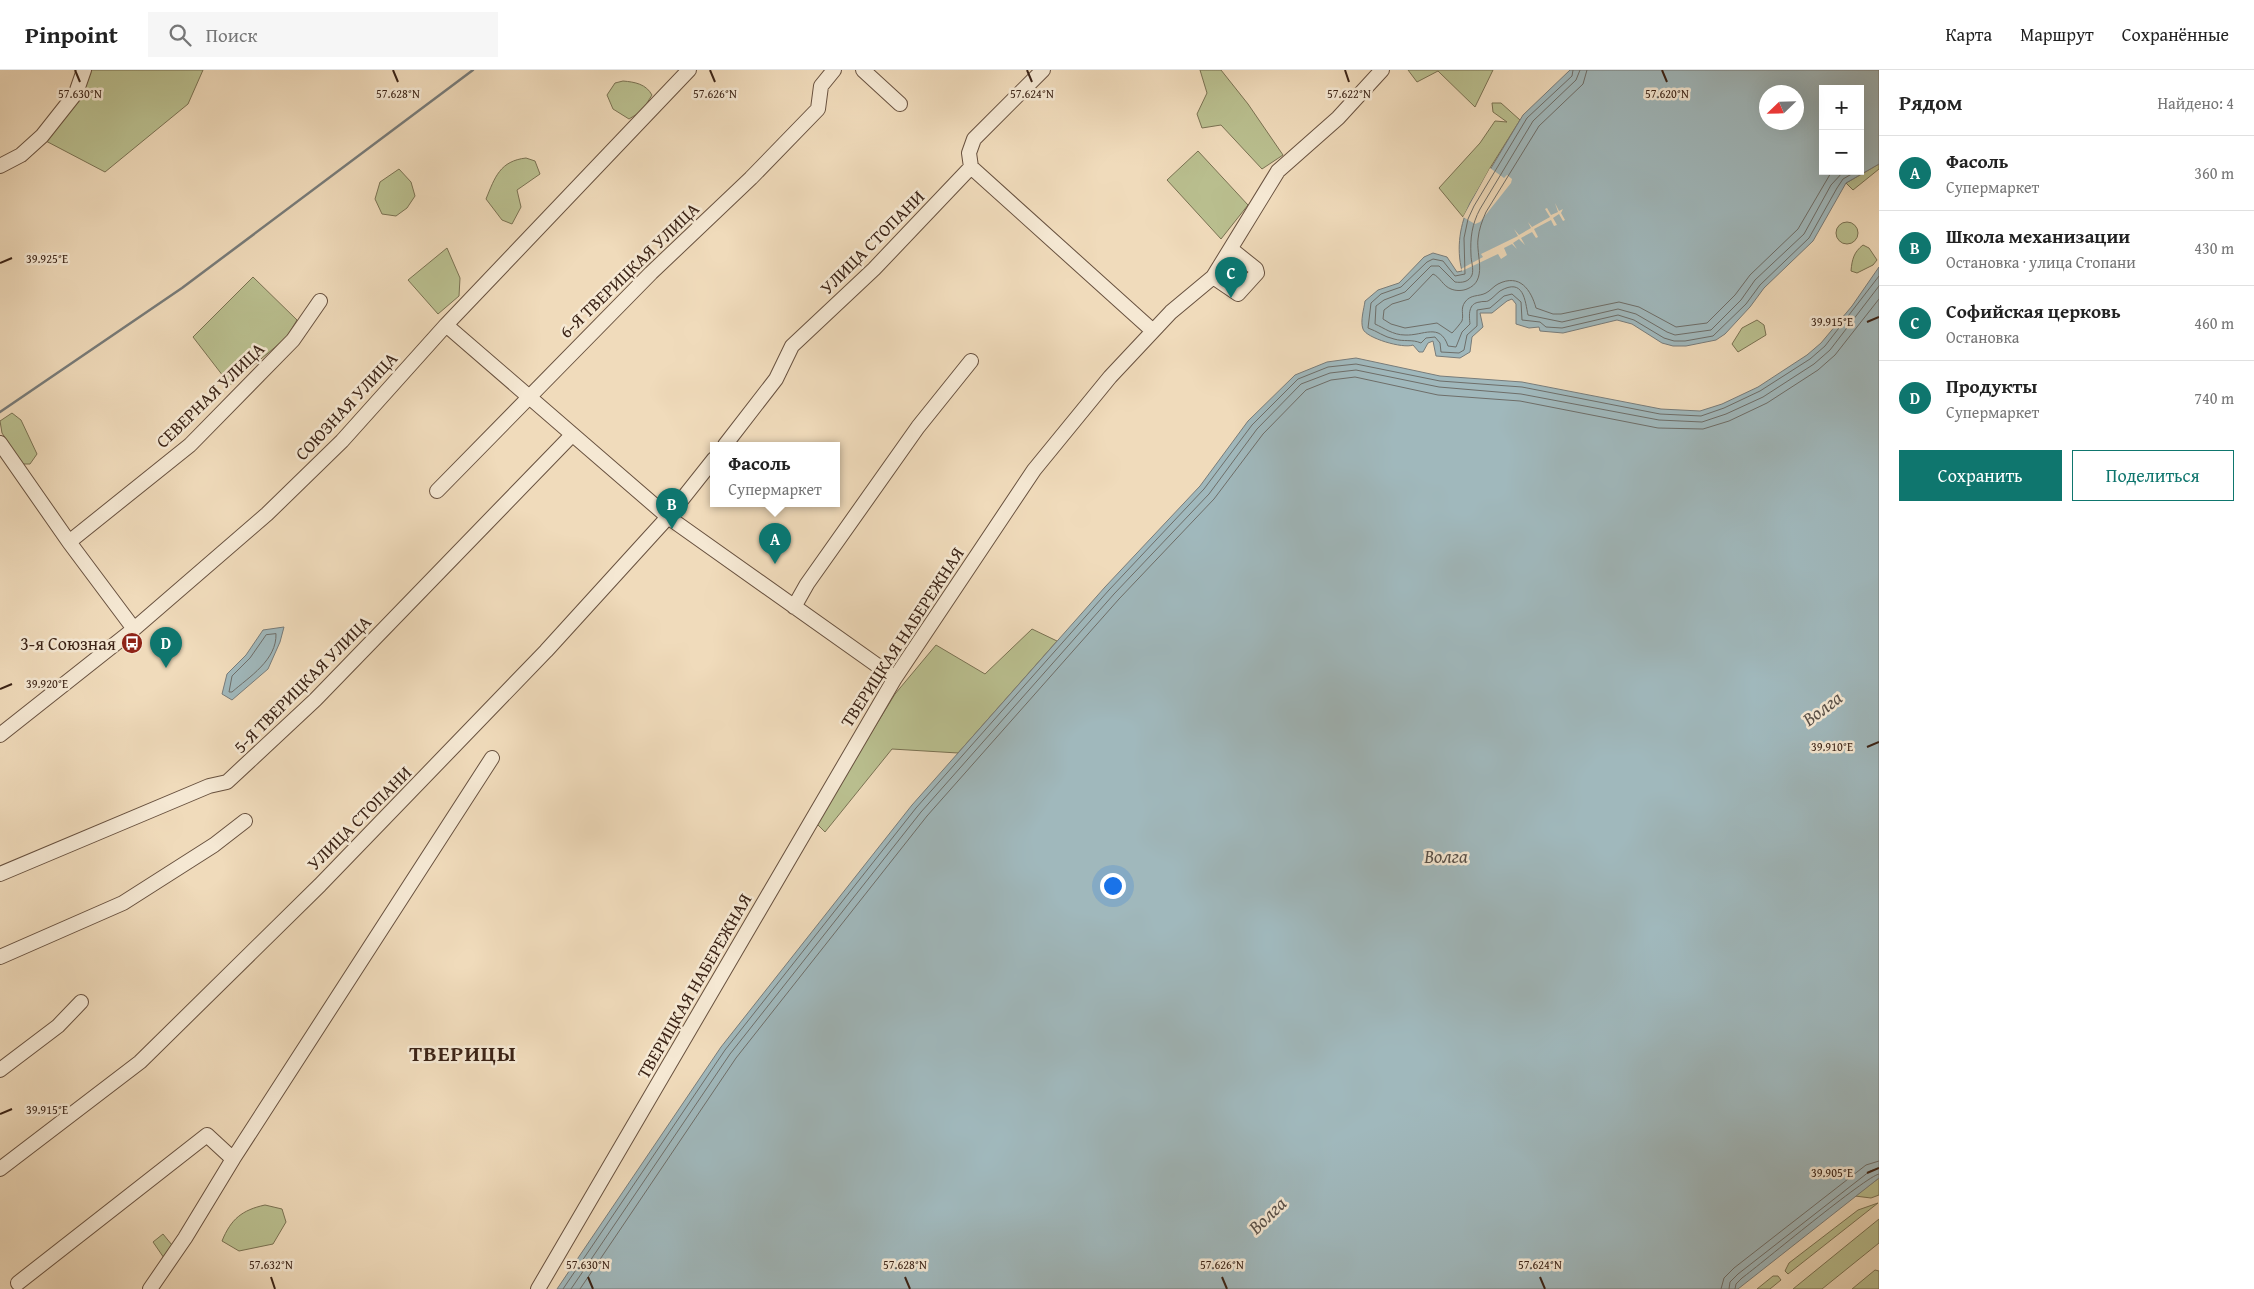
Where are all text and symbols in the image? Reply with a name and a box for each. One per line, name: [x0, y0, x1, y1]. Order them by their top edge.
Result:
search box: [148, 12, 498, 57]
text: Pinpoint: [25, 17, 118, 52]
icon: search: [166, 21, 194, 49]
text: Поиск: [206, 21, 257, 49]
text: Карта: [1946, 21, 1992, 48]
text: Маршрут: [2020, 21, 2094, 48]
text: Сохранённые: [2122, 21, 2229, 48]
text: 57.630°N: [58, 85, 102, 102]
text: 57.628°N: [376, 85, 420, 102]
text: 57.626°N: [693, 85, 737, 102]
text: 57.624°N: [1010, 85, 1054, 102]
text: 57.622°N: [1327, 85, 1371, 102]
text: 57.620°N: [1645, 85, 1689, 102]
north arrow: [1759, 85, 1804, 130]
map controls: [1819, 85, 1864, 175]
button: +: [1819, 85, 1864, 130]
text: Рядом: [1899, 87, 1962, 118]
text: Найдено: 4: [2157, 91, 2234, 115]
button: −: [1819, 130, 1864, 175]
text: Фасоль: [1946, 147, 2008, 175]
text: A: [1910, 161, 1920, 185]
text: 360 m: [2194, 161, 2234, 185]
text: Супермаркет: [1946, 175, 2039, 199]
street label: УЛИЦА СТОПАНИ: [814, 184, 930, 300]
street label: 6-Я ТВЕРИЦКАЯ УЛИЦА: [553, 196, 705, 344]
text: Школа механизации: [1946, 222, 2130, 250]
text: B: [1910, 236, 1920, 260]
text: 430 m: [2194, 236, 2234, 260]
text: 39.925°E: [26, 250, 68, 267]
text: Остановка · улица Стопани: [1946, 250, 2136, 274]
pin: C: [1215, 257, 1247, 298]
text: Софийская церковь: [1946, 297, 2121, 325]
text: C: [1910, 311, 1920, 335]
text: 460 m: [2194, 311, 2234, 335]
text: 39.915°E: [1811, 313, 1853, 330]
text: Остановка: [1946, 325, 2019, 349]
street label: СЕВЕРНАЯ УЛИЦА: [149, 336, 271, 454]
street label: СОЮЗНАЯ УЛИЦА: [288, 346, 404, 466]
text: Продукты: [1946, 372, 2037, 400]
text: D: [1910, 386, 1920, 410]
text: 740 m: [2194, 386, 2234, 410]
text: Супермаркет: [1946, 400, 2039, 424]
popup: [710, 442, 840, 507]
text: Фасоль: [728, 449, 791, 477]
button: Сохранить: [1899, 450, 2062, 501]
button: Поделиться: [2072, 450, 2234, 501]
text: Супермаркет: [728, 477, 822, 501]
pin: B: [656, 488, 688, 529]
pin: A: [759, 523, 791, 564]
street label: ТВЕРИЦКАЯ НАБЕРЕЖНАЯ: [834, 541, 971, 732]
street label: 5-Я ТВЕРИЦКАЯ УЛИЦА: [227, 609, 377, 759]
pin: D: [150, 627, 182, 668]
place label: 3-я Союзная: [20, 630, 116, 657]
bus stop icon: 3-я Союзная: [120, 631, 144, 655]
text: 39.920°E: [26, 675, 68, 692]
water label: Волга: [1795, 684, 1848, 733]
text: 39.910°E: [1811, 738, 1853, 755]
street label: УЛИЦА СТОПАНИ: [301, 760, 417, 876]
water label: Волга: [1423, 842, 1468, 870]
your location: [1100, 873, 1126, 899]
street label: ТВЕРИЦКАЯ НАБЕРЕЖНАЯ: [630, 888, 758, 1084]
district label: ТВЕРИЦЫ: [409, 1037, 517, 1069]
text: 39.915°E: [26, 1101, 68, 1118]
text: 39.905°E: [1811, 1164, 1853, 1181]
water label: Волга: [1241, 1190, 1293, 1241]
text: 57.632°N: [249, 1256, 293, 1273]
text: 57.630°N: [566, 1256, 610, 1273]
text: 57.628°N: [883, 1256, 927, 1273]
text: 57.626°N: [1200, 1256, 1244, 1273]
text: 57.624°N: [1518, 1256, 1562, 1273]

